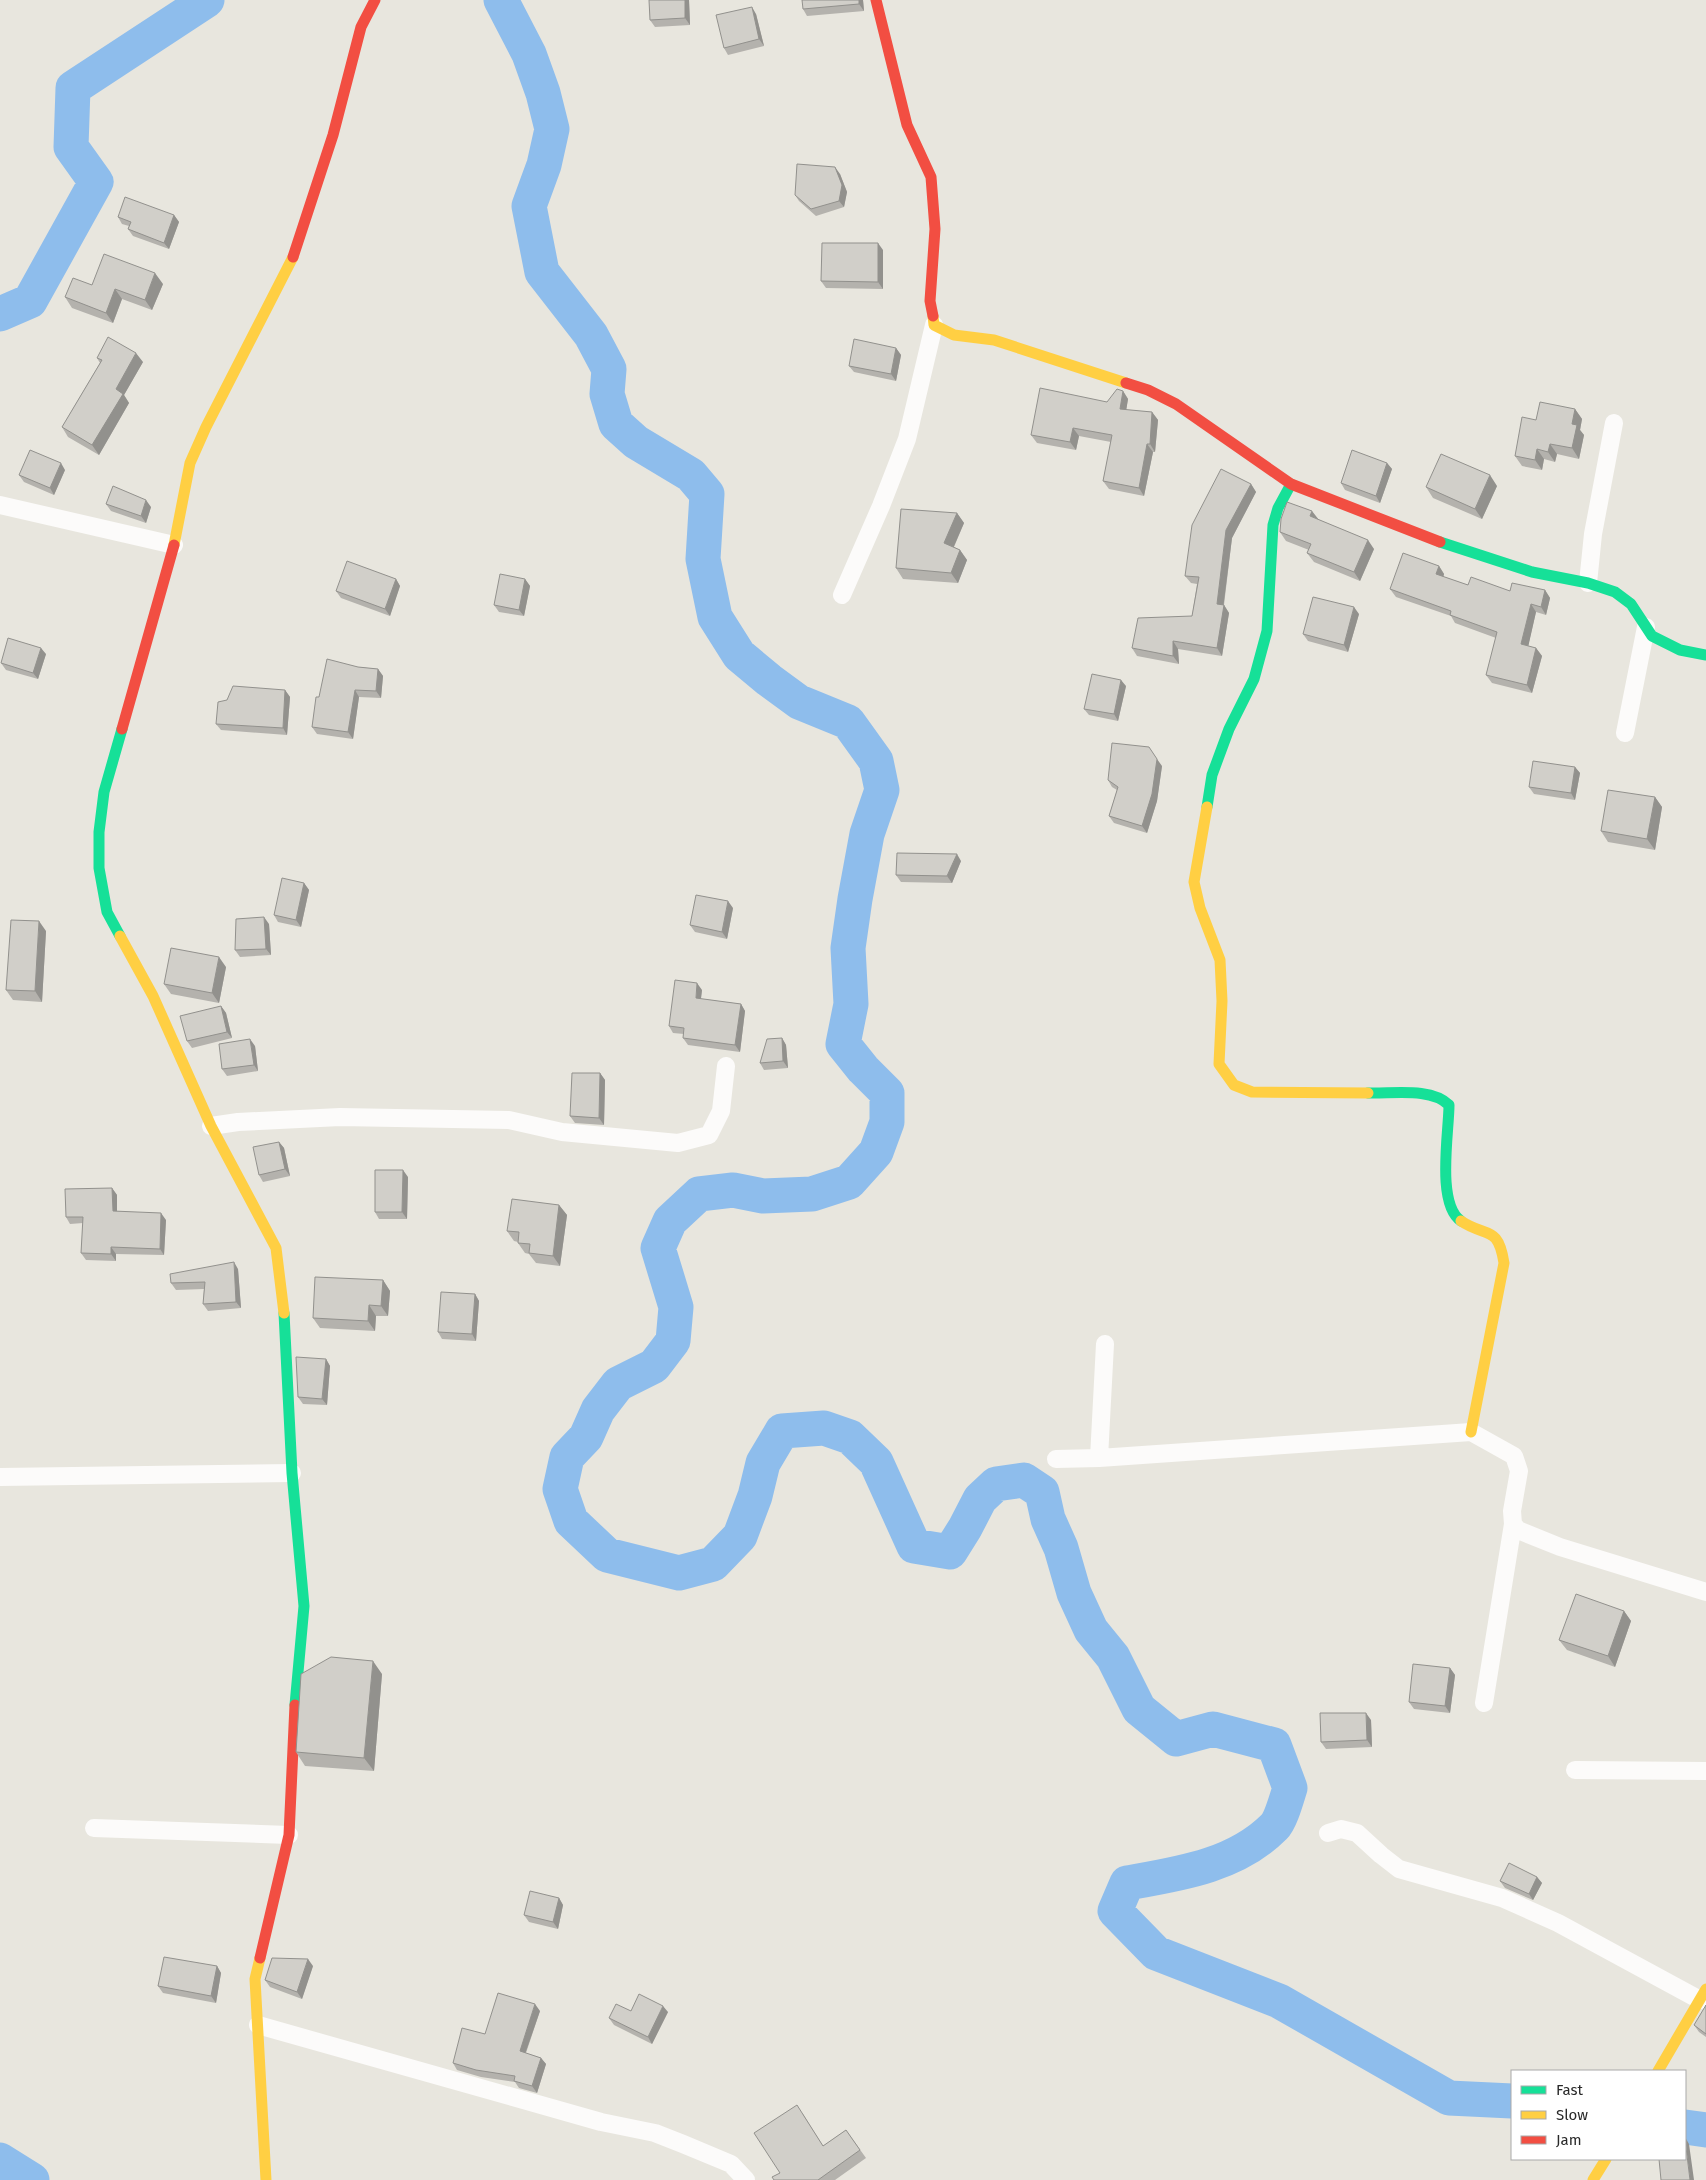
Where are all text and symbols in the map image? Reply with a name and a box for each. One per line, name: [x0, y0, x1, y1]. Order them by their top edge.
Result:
legend: [1511, 2070, 1686, 2160]
text: Fast: [1556, 2081, 1583, 2099]
text: Slow: [1556, 2106, 1588, 2124]
text: Jam: [1556, 2131, 1582, 2149]

